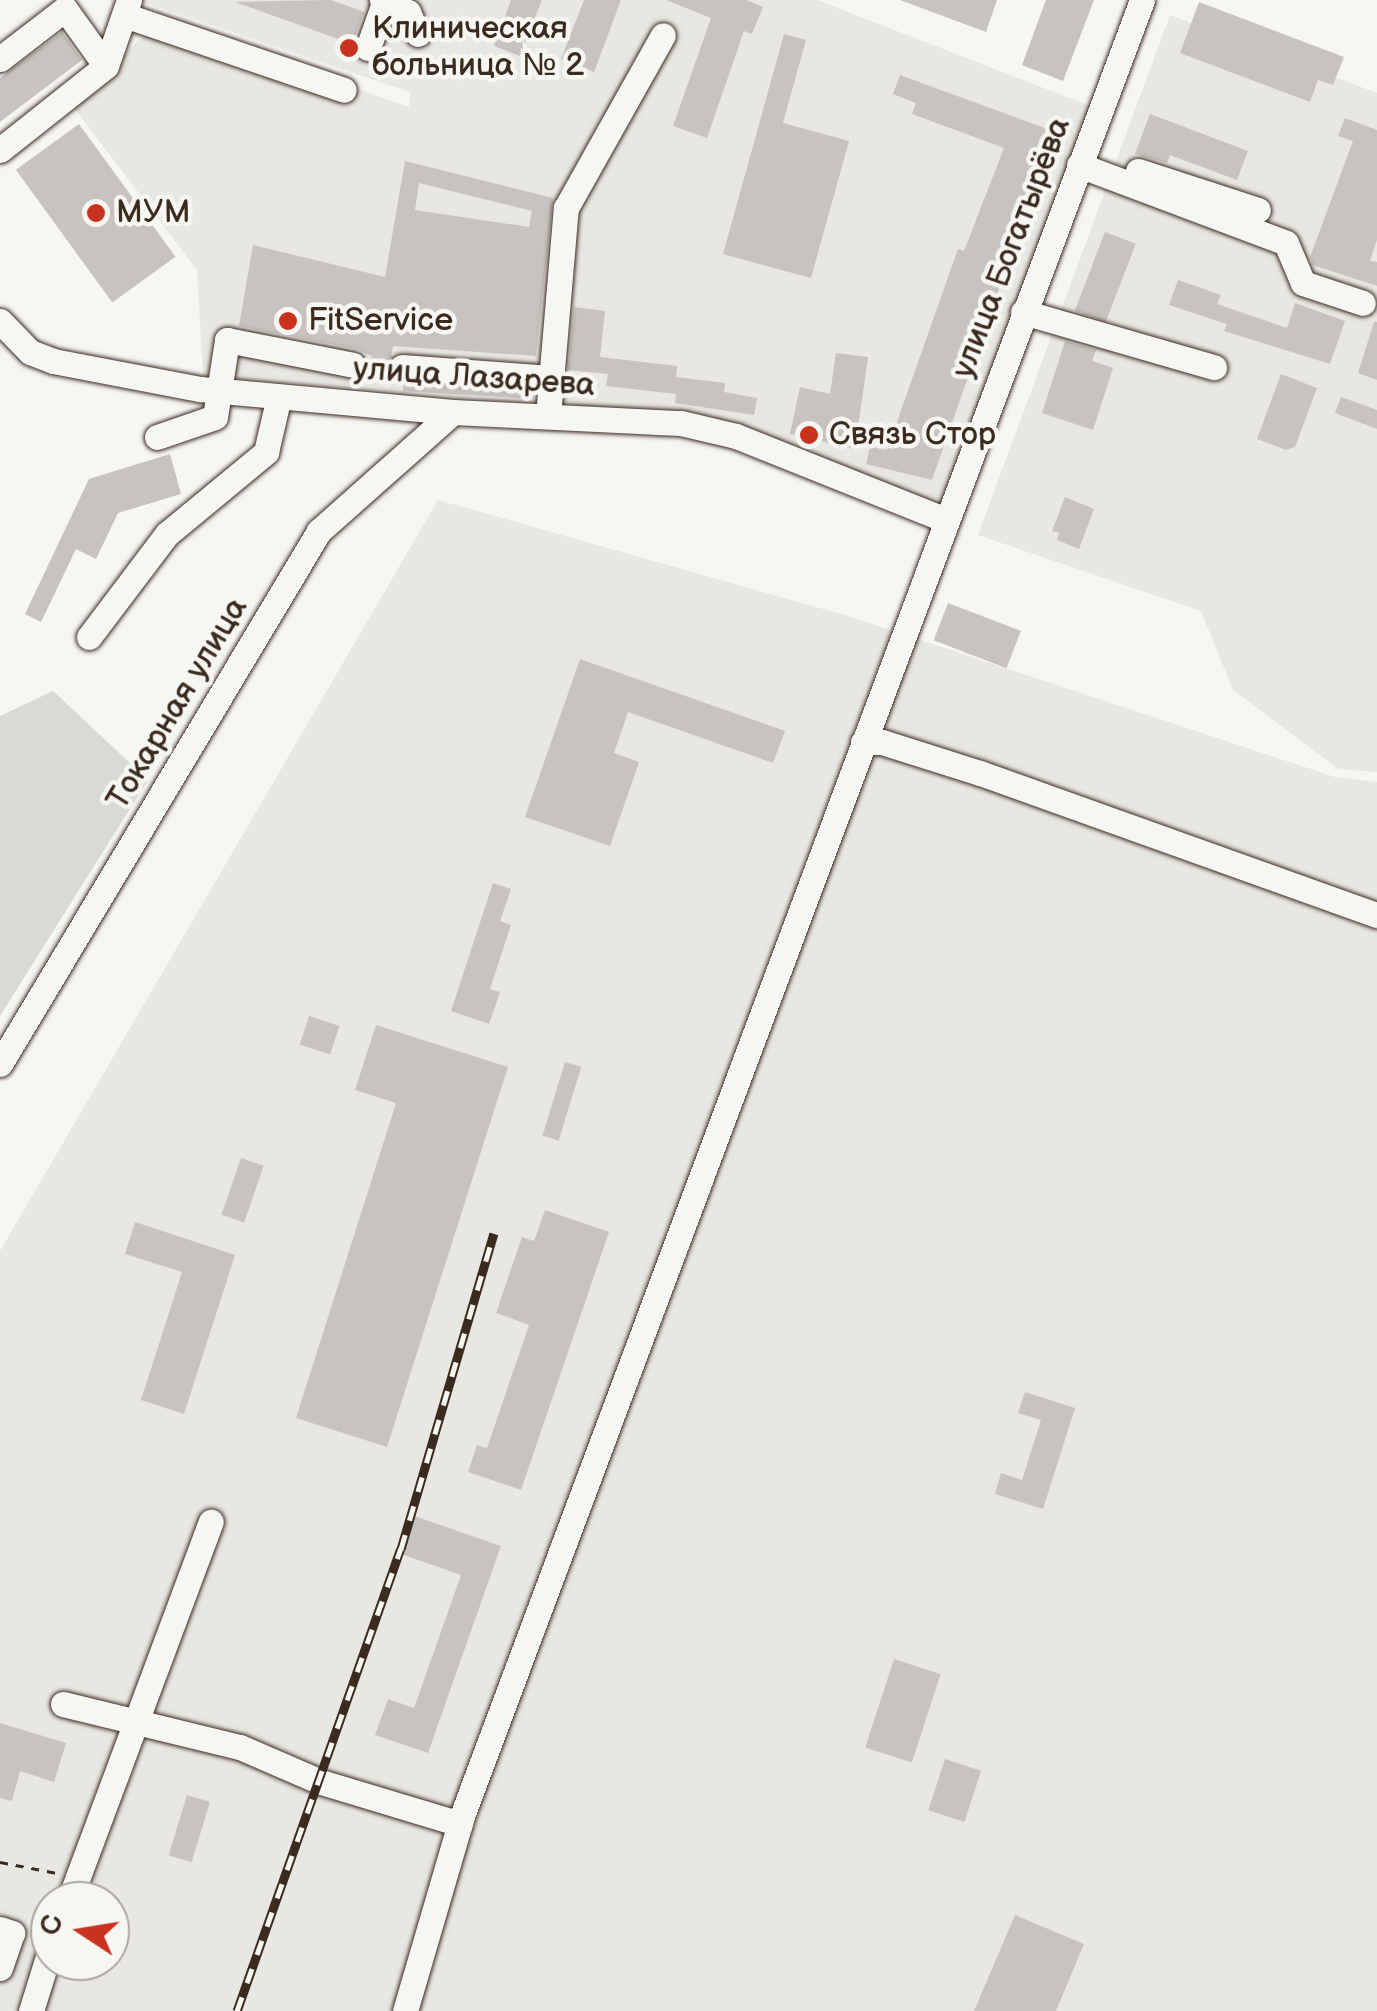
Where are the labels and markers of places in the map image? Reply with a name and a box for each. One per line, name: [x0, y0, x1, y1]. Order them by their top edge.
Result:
place label: Клиническая больница № 2: [372, 11, 584, 86]
marker: Клиническая больница № 2: [336, 35, 362, 61]
place label: МУМ: [116, 194, 190, 232]
marker: МУМ: [85, 202, 107, 224]
place label: FitService: [308, 302, 453, 340]
marker: FitService: [277, 310, 299, 332]
place label: Связь Стор: [829, 416, 996, 454]
marker: Связь Стор: [798, 424, 820, 446]

